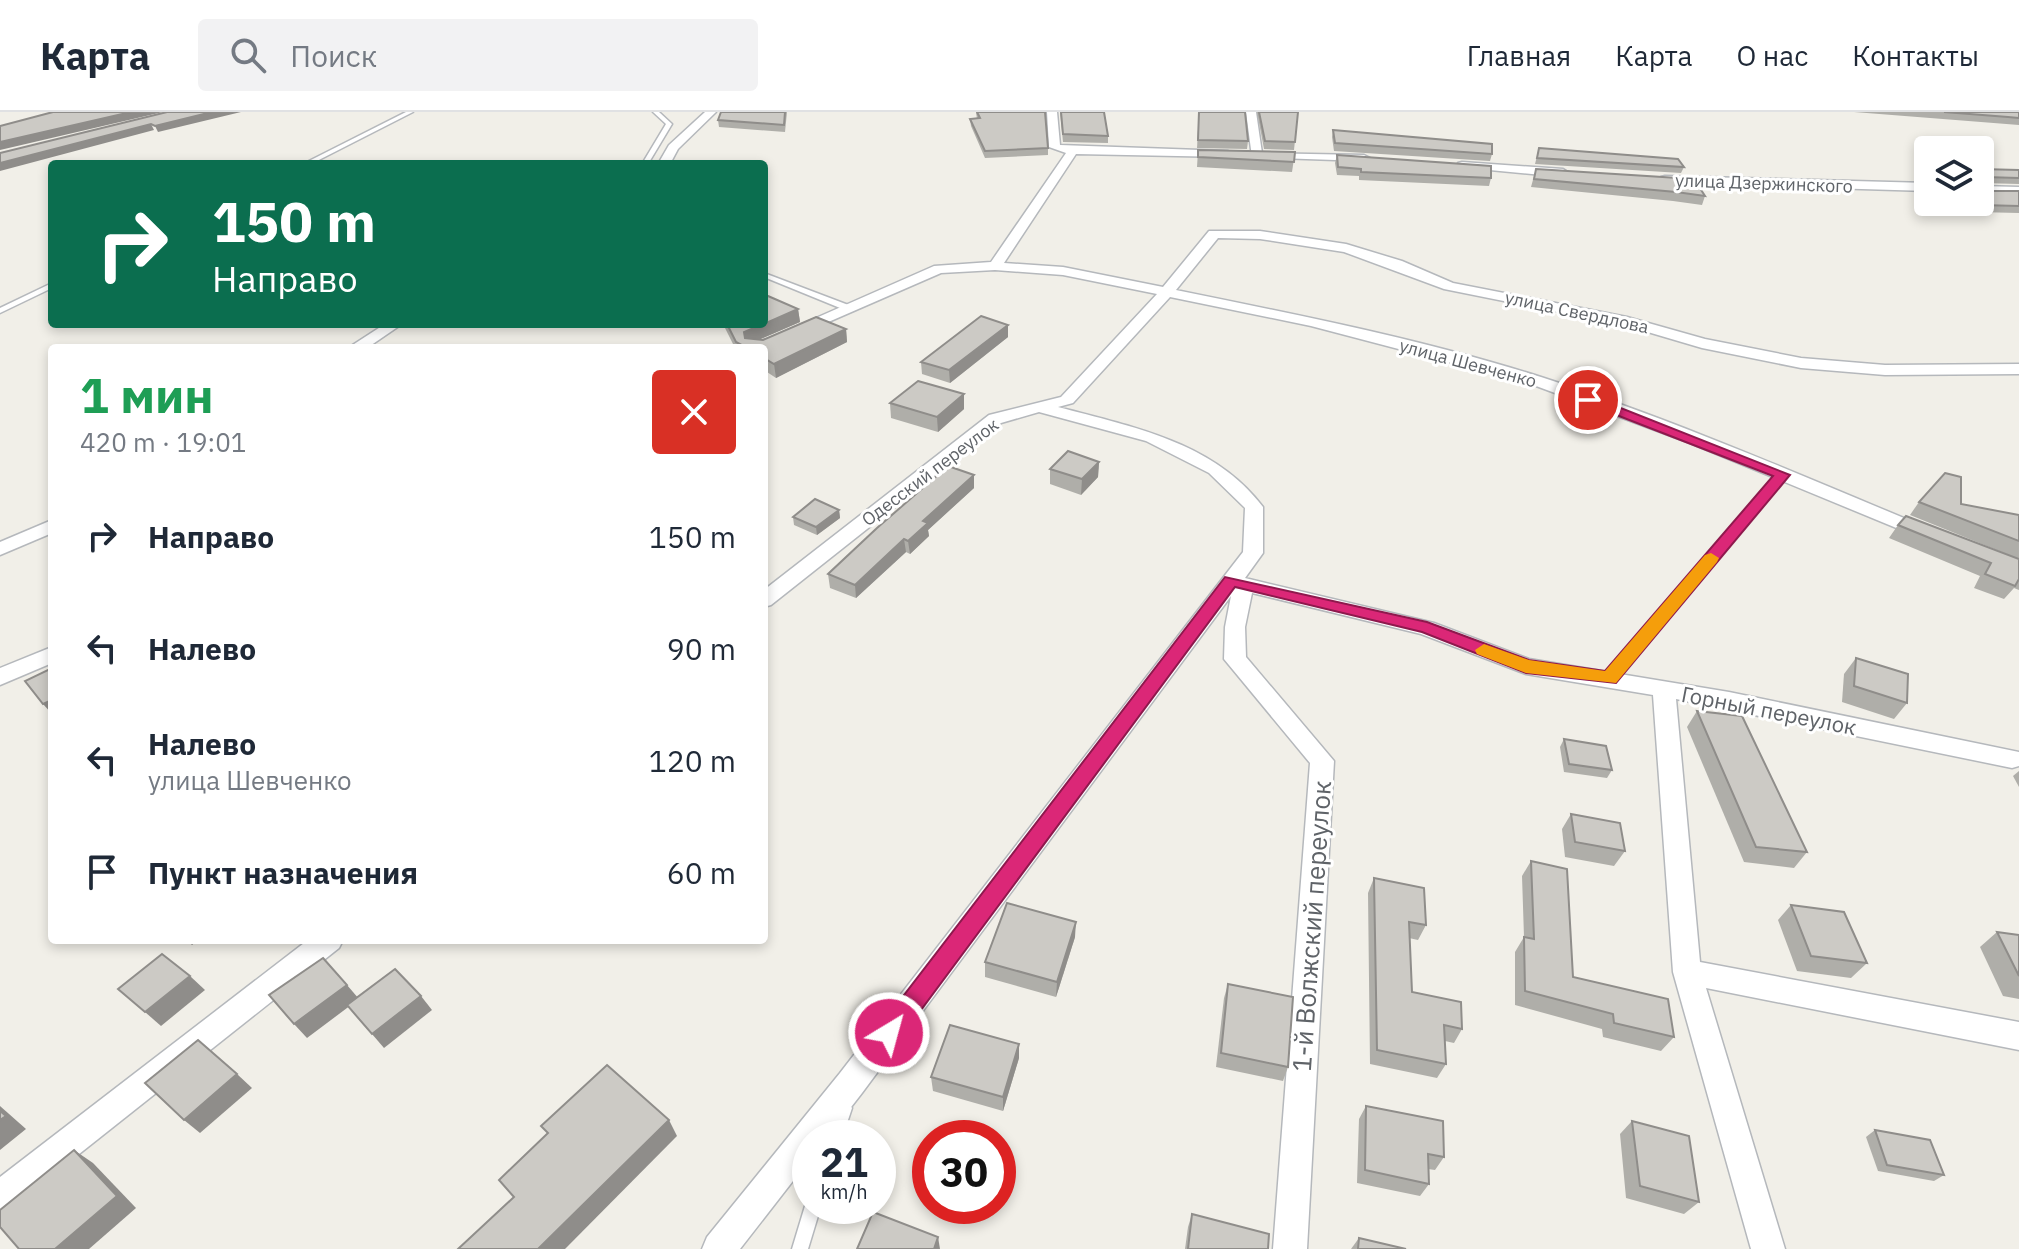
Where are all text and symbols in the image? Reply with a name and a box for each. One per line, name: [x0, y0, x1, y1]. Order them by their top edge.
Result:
search box: [198, 19, 758, 91]
text: Карта: [40, 31, 150, 80]
icon: search: [226, 33, 270, 77]
text: Поиск: [290, 36, 377, 75]
text: Главная: [1467, 37, 1571, 74]
text: Карта: [1615, 37, 1692, 74]
text: О нас: [1736, 37, 1808, 74]
text: Контакты: [1852, 37, 1979, 74]
map controls: [1914, 136, 1994, 216]
button: layers: [1914, 136, 1994, 216]
street label: улица Дзержинского: [1675, 168, 1853, 198]
text: 150 m: [212, 185, 376, 257]
icon: right: [80, 192, 184, 296]
text: Направо: [212, 255, 358, 302]
street label: улица Свердлова: [1503, 286, 1651, 339]
street label: улица Шевченко: [1397, 334, 1539, 392]
text: 1 мин: [80, 364, 214, 426]
pin: [1554, 366, 1622, 434]
button: close: [652, 370, 736, 454]
icon: arrive: [1566, 378, 1610, 422]
street label: Одесский переулок: [857, 413, 1003, 531]
text: 420 m · 19:01: [80, 425, 246, 459]
icon: right: [80, 514, 124, 558]
text: Направо: [148, 517, 274, 556]
text: 150 m: [649, 517, 736, 556]
icon: left: [80, 626, 124, 670]
text: Налево: [148, 629, 256, 668]
text: 90 m: [667, 629, 736, 668]
street label: Горный переулок: [1679, 679, 1859, 741]
text: Налево: [148, 724, 256, 763]
icon: left: [80, 738, 124, 782]
text: 120 m: [649, 741, 736, 780]
text: улица Шевченко: [148, 763, 352, 797]
street label: 1-й Волжский переулок: [1284, 779, 1338, 1073]
icon: arrive: [80, 850, 124, 894]
text: Пункт назначения: [148, 853, 418, 892]
text: 60 m: [667, 853, 736, 892]
position arrow: [847, 991, 931, 1075]
speed limit sign: 30: [912, 1120, 1016, 1224]
text: 21: [820, 1136, 868, 1188]
text: km/h: [820, 1178, 868, 1205]

